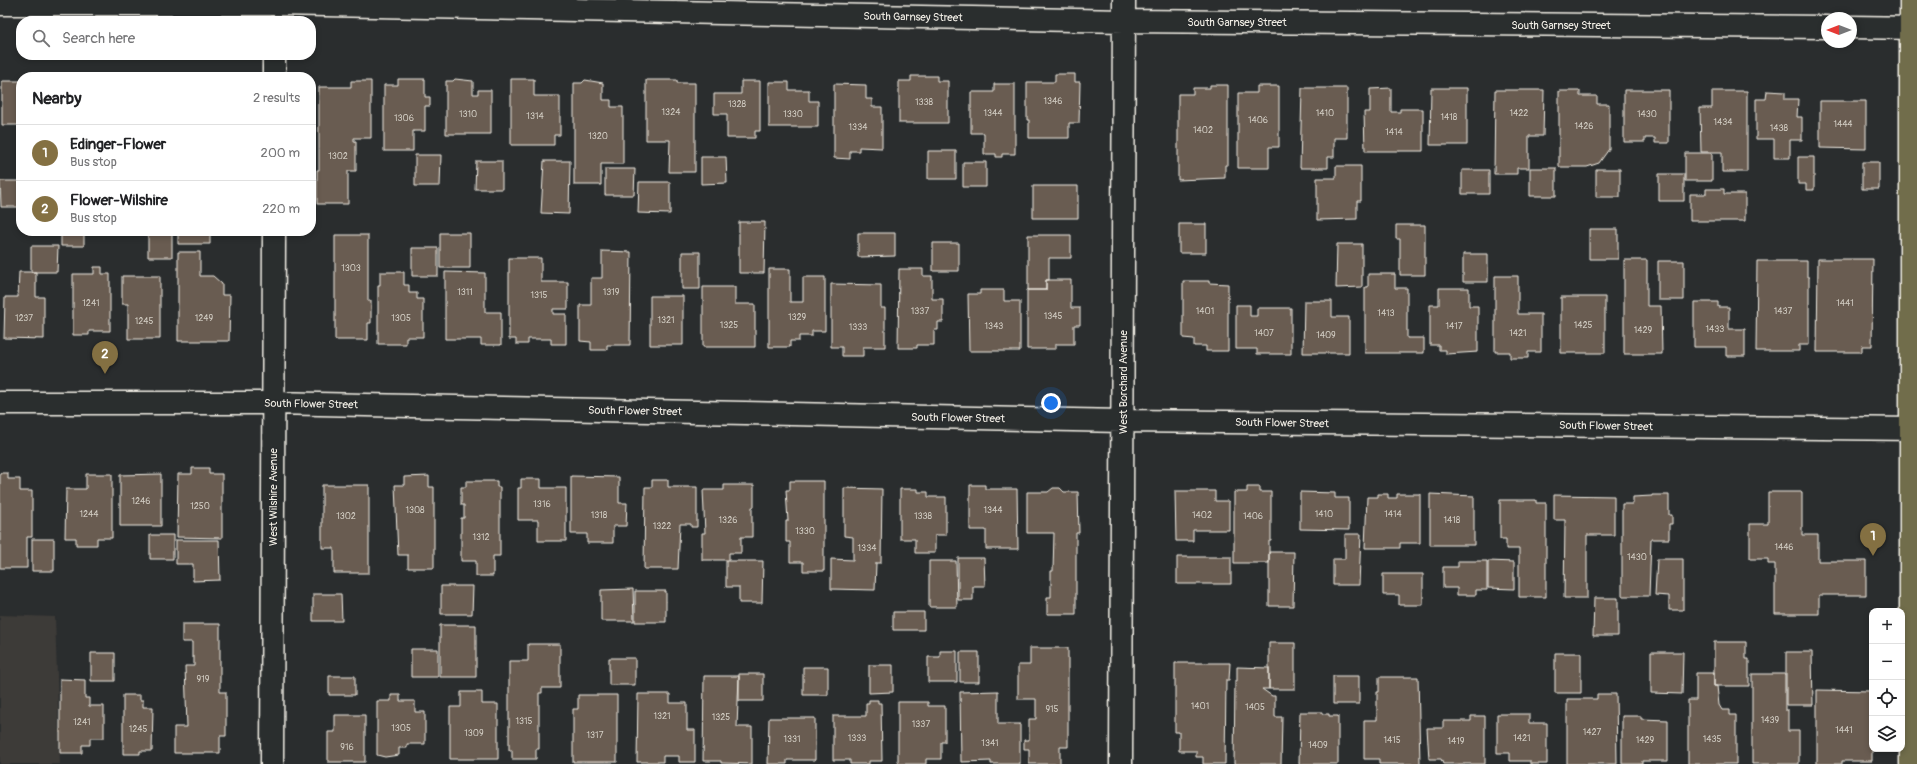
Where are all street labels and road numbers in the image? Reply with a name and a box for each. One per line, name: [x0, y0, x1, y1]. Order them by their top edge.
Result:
street label: South Garnsey Street: [863, 10, 963, 24]
street label: South Garnsey Street: [1187, 16, 1287, 29]
street label: South Garnsey Street: [1511, 19, 1611, 32]
street label: West Borchard Avenue: [1117, 330, 1130, 434]
street label: South Flower Street: [264, 397, 359, 411]
street label: South Flower Street: [588, 404, 683, 418]
street label: South Flower Street: [911, 411, 1006, 425]
street label: South Flower Street: [1235, 416, 1330, 430]
street label: South Flower Street: [1559, 419, 1654, 433]
street label: West Wilshire Avenue: [267, 447, 280, 546]

